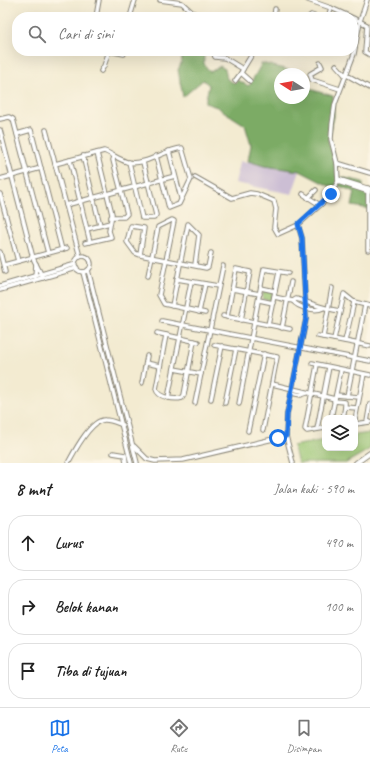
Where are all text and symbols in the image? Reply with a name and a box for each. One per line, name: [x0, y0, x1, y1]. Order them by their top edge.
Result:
search box: [12, 12, 358, 56]
icon: search: [26, 23, 48, 45]
text: Cari di sini: [58, 25, 113, 44]
north arrow: [274, 68, 310, 104]
route end: [322, 185, 340, 203]
map controls: [322, 415, 358, 451]
button: layers: [322, 415, 358, 451]
route start: [269, 429, 287, 447]
text: 8 mnt: [16, 479, 51, 500]
text: Jalan kaki · 590 m: [274, 481, 354, 497]
icon: ahead: [17, 532, 39, 554]
text: Lurus: [55, 534, 83, 553]
text: 490 m: [325, 535, 353, 551]
icon: right: [17, 596, 39, 618]
text: Belok kanan: [55, 598, 118, 617]
text: 100 m: [325, 599, 353, 615]
icon: arrive: [17, 660, 39, 682]
text: Tiba di tujuan: [55, 662, 126, 681]
tab: Peta: [49, 717, 71, 755]
tab: Rute: [168, 717, 190, 755]
tab: Disimpan: [287, 717, 321, 755]

